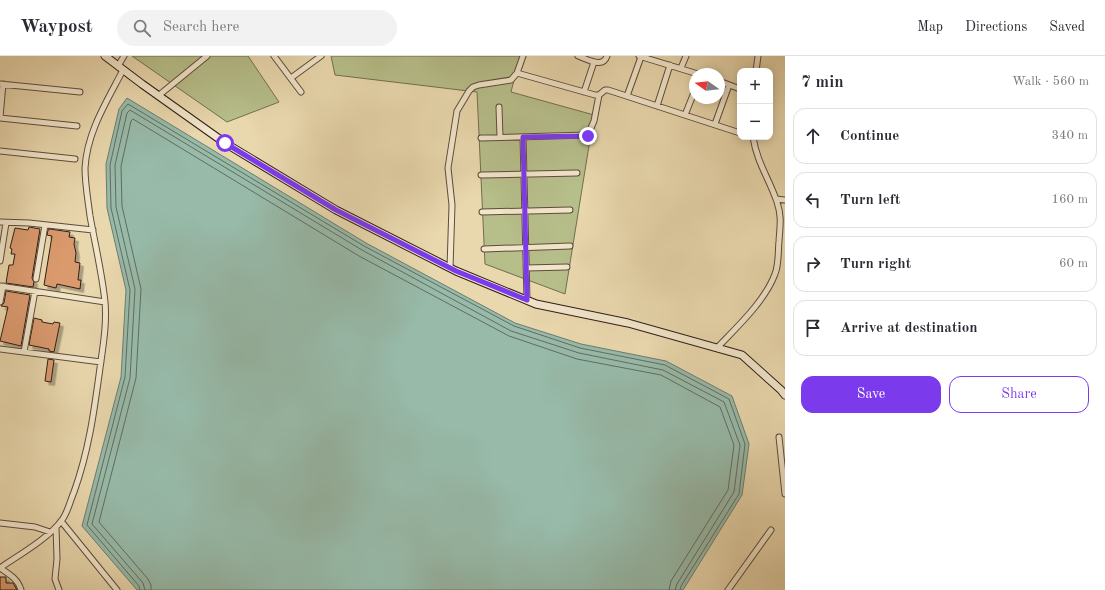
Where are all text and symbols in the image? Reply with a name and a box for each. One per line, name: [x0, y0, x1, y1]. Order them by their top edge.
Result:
search box: [117, 10, 397, 46]
icon: search: [131, 17, 153, 39]
text: Waypost: [20, 18, 93, 37]
text: Search here: [163, 20, 239, 35]
text: Map: [917, 20, 943, 34]
text: Directions: [965, 20, 1027, 34]
text: Saved: [1049, 20, 1085, 34]
north arrow: [689, 68, 725, 104]
map controls: [737, 68, 773, 140]
button: +: [737, 68, 773, 104]
text: 7 min: [801, 74, 844, 91]
text: Walk · 560 m: [1012, 75, 1089, 88]
button: −: [737, 104, 773, 140]
icon: ahead: [802, 125, 824, 147]
route end: [579, 127, 597, 145]
text: Continue: [840, 129, 899, 144]
text: 340 m: [1051, 129, 1088, 142]
route start: [216, 134, 234, 152]
icon: left: [802, 189, 824, 211]
text: Turn left: [840, 193, 900, 208]
text: 160 m: [1051, 193, 1088, 206]
icon: right: [802, 253, 824, 275]
text: Turn right: [840, 257, 911, 272]
text: 60 m: [1059, 257, 1088, 270]
icon: arrive: [802, 317, 824, 339]
text: Arrive at destination: [840, 321, 978, 336]
button: Save: [801, 376, 941, 413]
button: Share: [949, 376, 1089, 413]

